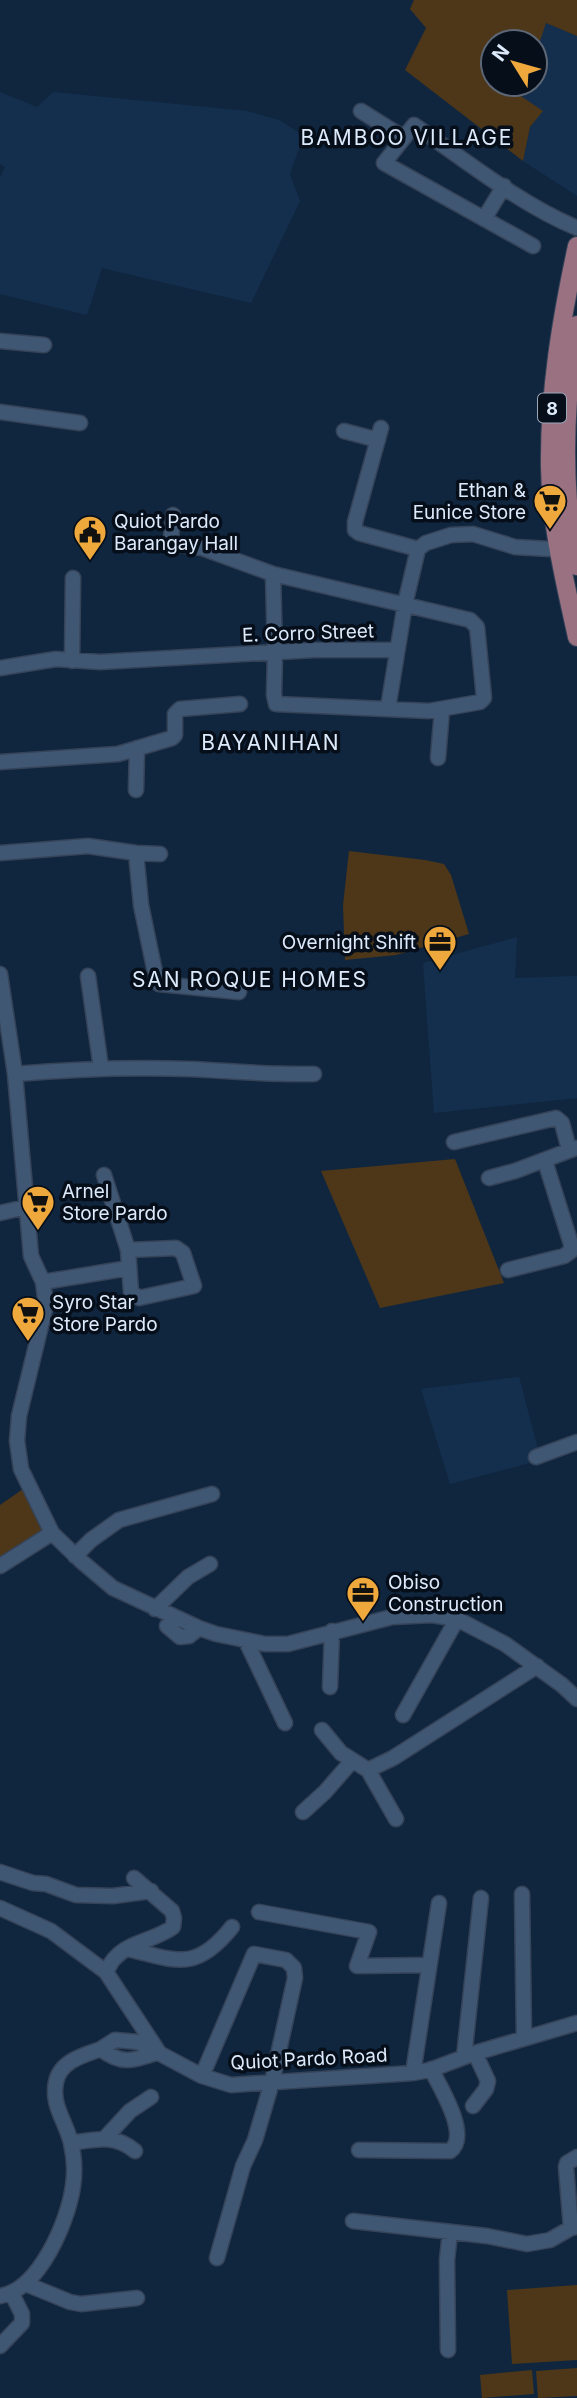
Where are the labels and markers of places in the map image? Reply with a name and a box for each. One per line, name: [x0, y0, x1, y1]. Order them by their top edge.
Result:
place label: Ethan & Eunice Store: [413, 479, 526, 524]
supermarket icon: Ethan & Eunice Store: [531, 482, 569, 531]
place label: Quiot Pardo Barangay Hall: [114, 510, 238, 555]
public building icon: Quiot Pardo Barangay Hall: [71, 513, 109, 562]
office icon: Overnight Shift: [421, 923, 459, 972]
place label: Overnight Shift: [282, 931, 416, 954]
place label: Arnel Store Pardo: [62, 1180, 168, 1225]
supermarket icon: Arnel Store Pardo: [19, 1183, 57, 1232]
place label: Syro Star Store Pardo: [52, 1291, 158, 1336]
supermarket icon: Syro Star Store Pardo: [9, 1294, 47, 1343]
place label: Obiso Construction: [388, 1571, 503, 1616]
office icon: Obiso Construction: [344, 1574, 382, 1623]

